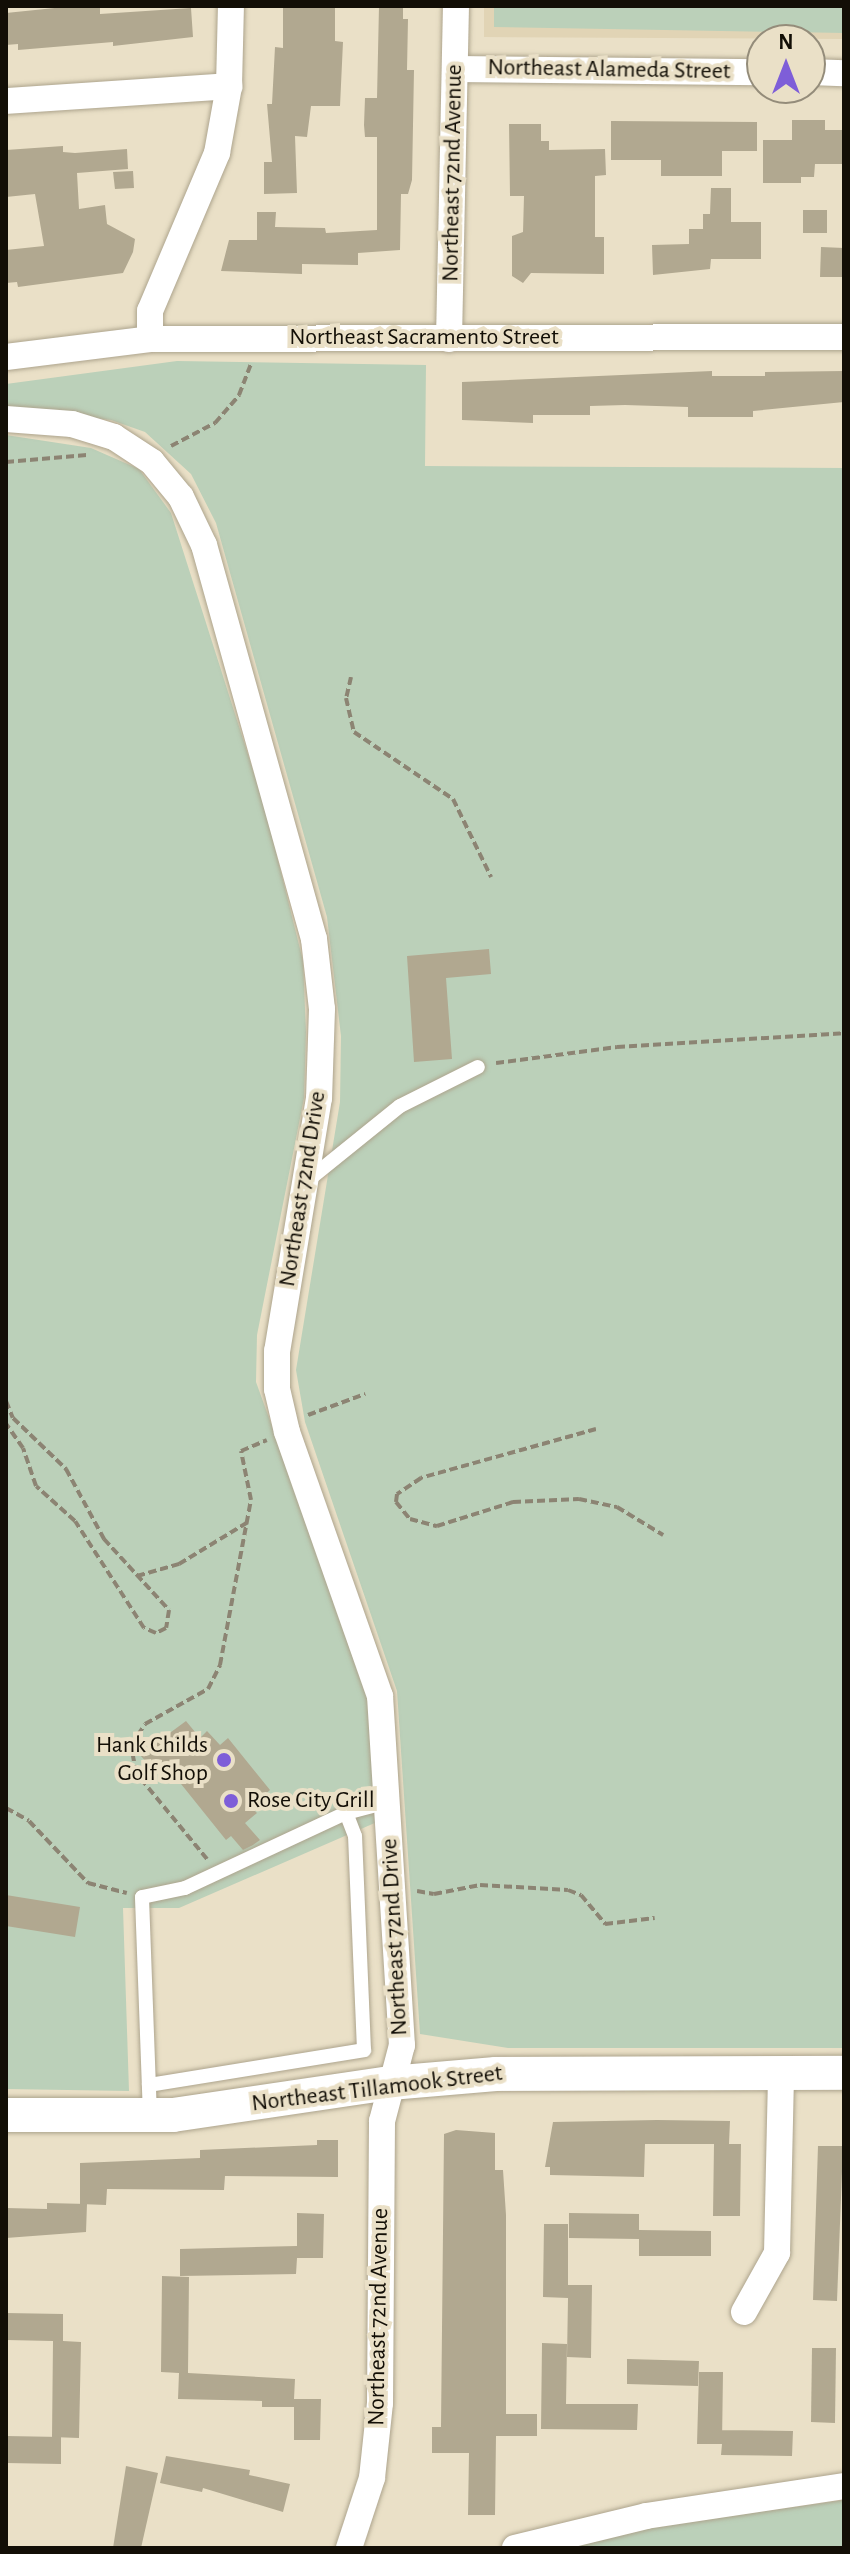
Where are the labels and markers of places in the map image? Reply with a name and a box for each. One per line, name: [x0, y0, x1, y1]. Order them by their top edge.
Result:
place label: Hank Childs Golf Shop: [96, 1732, 208, 1788]
marker: Hank Childs Golf Shop: [215, 1751, 233, 1769]
place label: Rose City Grill: [247, 1787, 375, 1815]
marker: Rose City Grill: [222, 1792, 240, 1810]

